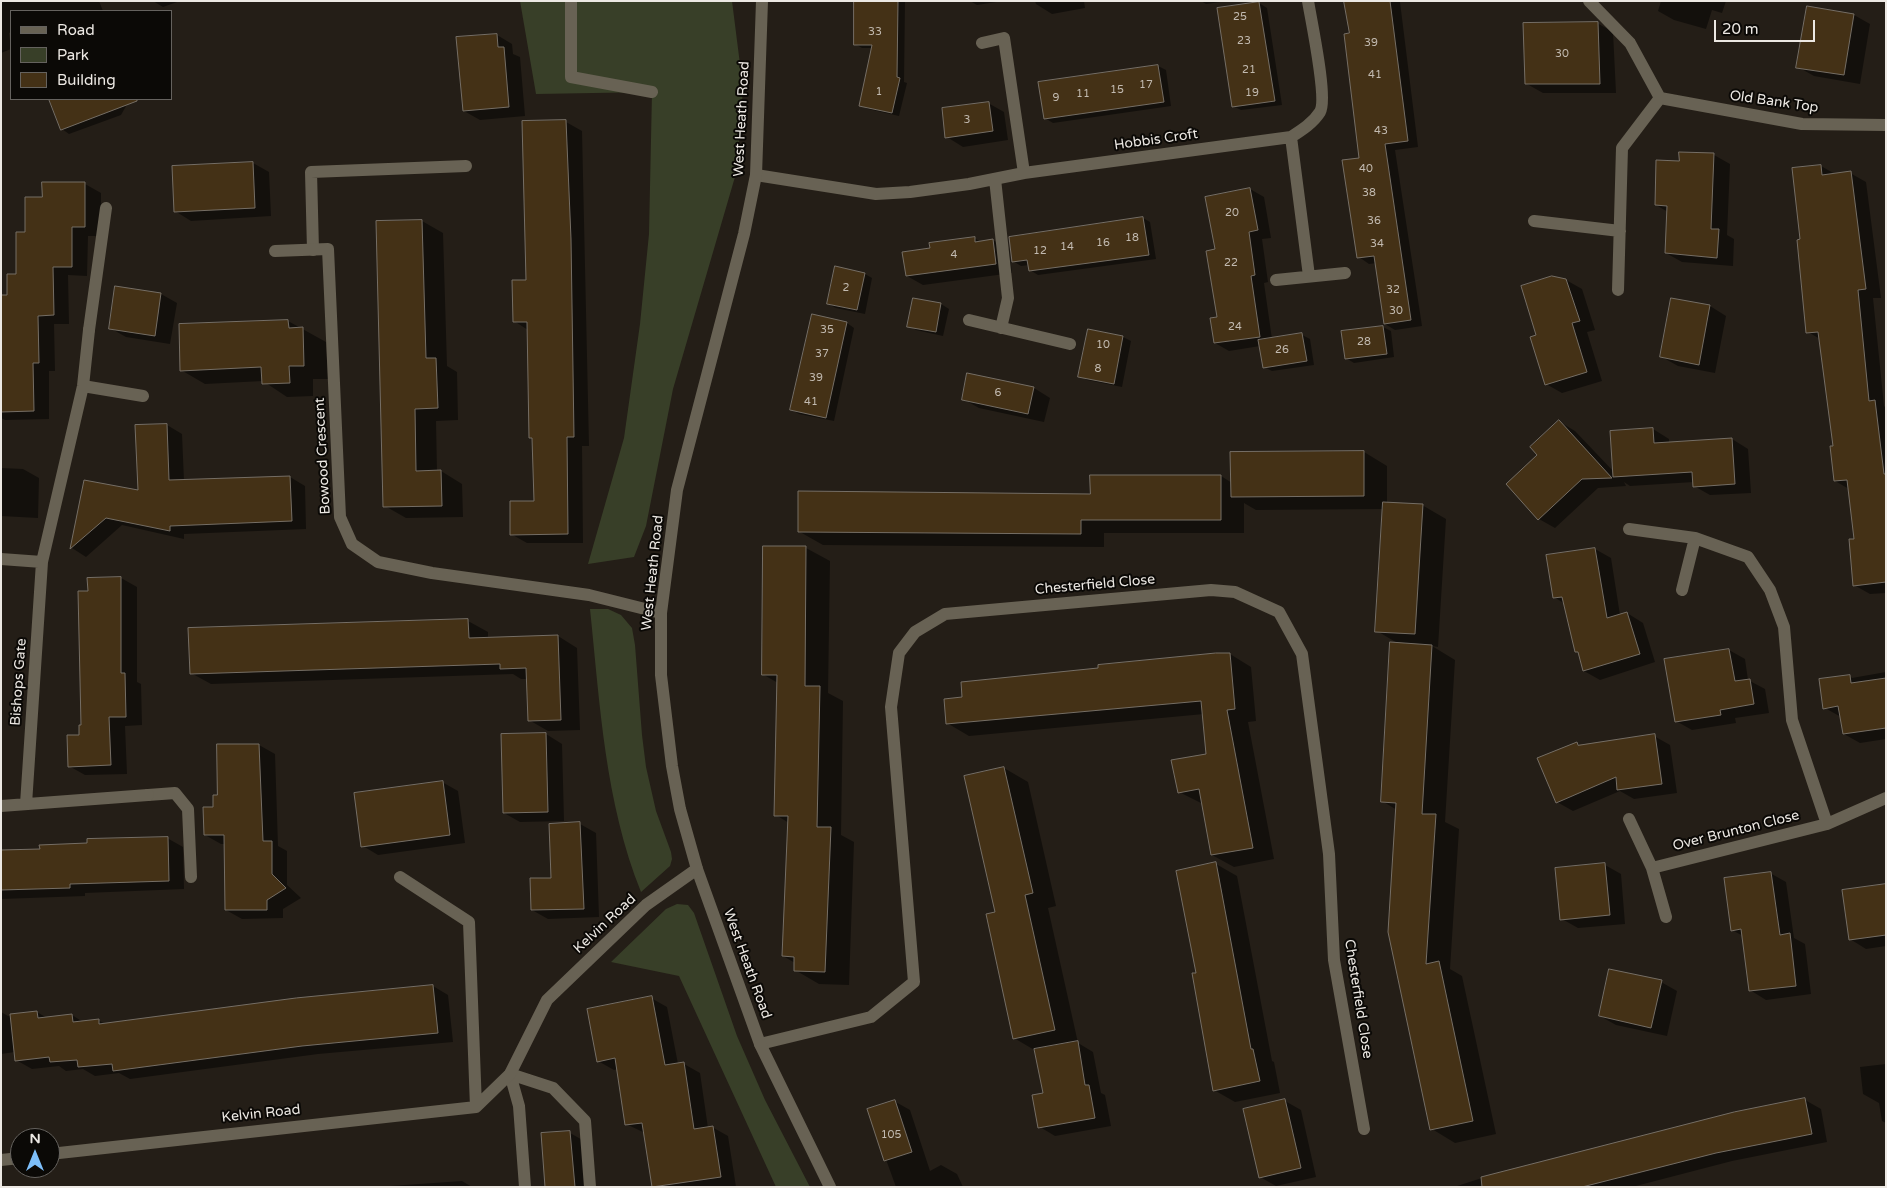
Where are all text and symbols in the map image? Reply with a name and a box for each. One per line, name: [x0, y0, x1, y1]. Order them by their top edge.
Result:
legend: [10, 10, 172, 100]
house number: 25: [1233, 10, 1247, 24]
scale bar: [1717, 10, 1818, 42]
text: 20 m: [1722, 20, 1759, 38]
text: Road: [57, 21, 95, 39]
house number: 33: [868, 25, 882, 39]
house number: 23: [1237, 34, 1251, 48]
house number: 39: [1364, 36, 1378, 50]
text: Park: [57, 46, 89, 64]
house number: 30: [1555, 47, 1569, 61]
street label: West Heath Road: [731, 61, 753, 177]
house number: 21: [1242, 63, 1256, 77]
house number: 41: [1368, 68, 1382, 82]
text: Building: [57, 71, 116, 89]
house number: 17: [1139, 78, 1153, 92]
house number: 15: [1110, 83, 1124, 97]
house number: 1: [876, 85, 882, 99]
house number: 19: [1245, 86, 1259, 100]
house number: 11: [1076, 87, 1090, 101]
street label: Old Bank Top: [1728, 87, 1820, 117]
house number: 9: [1053, 91, 1059, 105]
house number: 3: [964, 113, 970, 127]
house number: 43: [1374, 124, 1388, 138]
street label: Hobbis Croft: [1113, 126, 1199, 154]
house number: 40: [1359, 162, 1373, 176]
house number: 38: [1362, 186, 1376, 200]
house number: 20: [1225, 206, 1239, 220]
house number: 36: [1367, 214, 1381, 228]
house number: 18: [1125, 231, 1139, 245]
house number: 16: [1096, 236, 1110, 250]
house number: 34: [1370, 237, 1384, 251]
house number: 14: [1060, 240, 1074, 254]
house number: 12: [1033, 244, 1047, 258]
house number: 4: [951, 248, 957, 262]
house number: 22: [1224, 256, 1238, 270]
house number: 2: [843, 281, 849, 295]
house number: 32: [1386, 283, 1400, 297]
house number: 30: [1389, 304, 1403, 318]
house number: 24: [1228, 320, 1242, 334]
house number: 35: [820, 323, 834, 337]
house number: 28: [1357, 335, 1371, 349]
house number: 10: [1096, 338, 1110, 352]
house number: 26: [1275, 343, 1289, 357]
house number: 37: [815, 347, 829, 361]
house number: 8: [1095, 362, 1101, 376]
house number: 39: [809, 371, 823, 385]
house number: 6: [995, 386, 1001, 400]
house number: 41: [804, 395, 818, 409]
street label: Bowood Crescent: [312, 397, 334, 515]
street label: West Heath Road: [639, 515, 667, 631]
street label: Chesterfield Close: [1034, 571, 1156, 599]
street label: Bishops Gate: [8, 638, 30, 726]
street label: Over Brunton Close: [1671, 807, 1801, 855]
street label: Kelvin Road: [570, 891, 640, 957]
street label: West Heath Road: [719, 907, 775, 1021]
street label: Chesterfield Close: [1340, 938, 1376, 1060]
street label: Kelvin Road: [221, 1102, 301, 1126]
north arrow: [10, 1128, 60, 1178]
house number: 105: [881, 1128, 901, 1142]
text: N: [29, 1130, 41, 1147]

